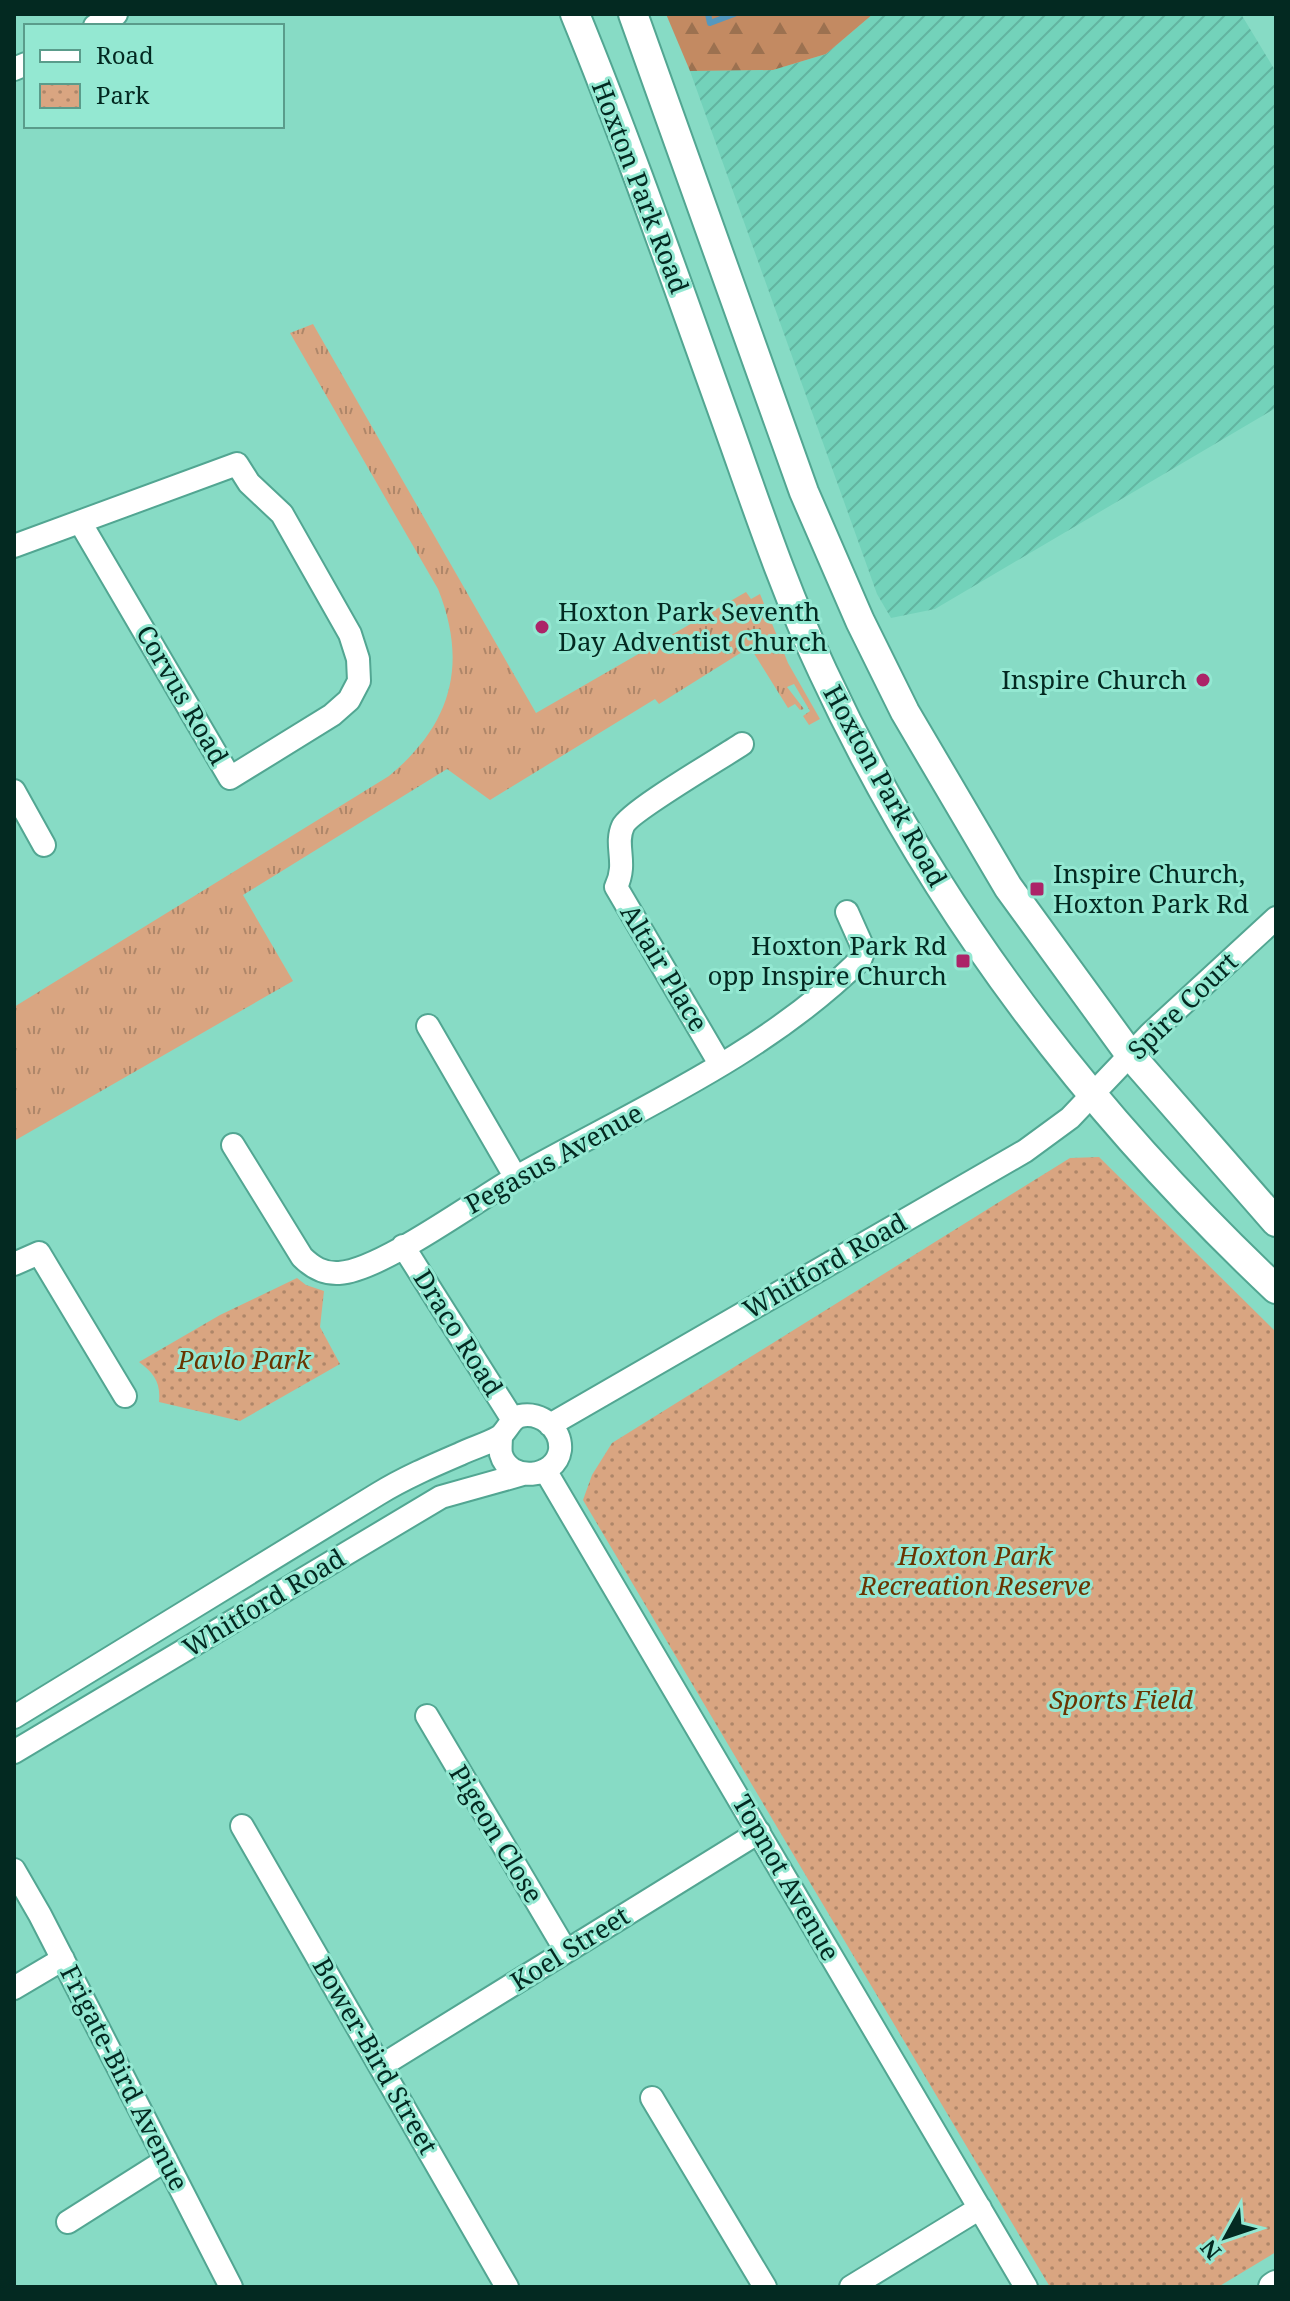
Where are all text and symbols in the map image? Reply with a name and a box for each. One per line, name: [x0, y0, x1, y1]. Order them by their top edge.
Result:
legend: [24, 24, 284, 128]
text: Road: [96, 38, 154, 71]
street label: Hoxton Park Road: [584, 75, 698, 298]
text: Park: [96, 78, 150, 111]
place label: Hoxton Park Seventh Day Adventist Church: [558, 593, 828, 659]
street label: Corvus Road: [128, 618, 237, 771]
marker: Hoxton Park Seventh Day Adventist Church: [533, 618, 551, 636]
place label: Inspire Church: [1001, 661, 1187, 697]
marker: Inspire Church: [1194, 671, 1212, 689]
street label: Hoxton Park Road: [815, 678, 956, 893]
place label: Inspire Church, Hoxton Park Rd: [1053, 855, 1249, 921]
marker: Inspire Church, Hoxton Park Rd: [1028, 880, 1046, 898]
street label: Altair Place: [613, 897, 717, 1038]
place label: Hoxton Park Rd opp Inspire Church: [708, 927, 947, 993]
street label: Spire Court: [1119, 944, 1245, 1067]
marker: Hoxton Park Rd opp Inspire Church: [954, 952, 972, 970]
street label: Pegasus Avenue: [458, 1094, 649, 1222]
street label: Whitford Road: [736, 1204, 913, 1327]
street label: Draco Road: [406, 1263, 512, 1402]
park label: Pavlo Park: [177, 1341, 312, 1377]
park label: Hoxton Park Recreation Reserve: [859, 1537, 1091, 1603]
street label: Whitford Road: [176, 1539, 351, 1665]
park label: Sports Field: [1049, 1681, 1194, 1717]
street label: Pigeon Close: [441, 1758, 552, 1909]
street label: Topnot Avenue: [725, 1788, 849, 1967]
street label: Koel Street: [503, 1897, 636, 1999]
street label: Bower-Bird Street: [305, 1951, 447, 2160]
street label: Frigate-Bird Avenue: [52, 1958, 197, 2197]
north arrow: [1186, 2197, 1266, 2277]
text: N: [1193, 2234, 1227, 2267]

